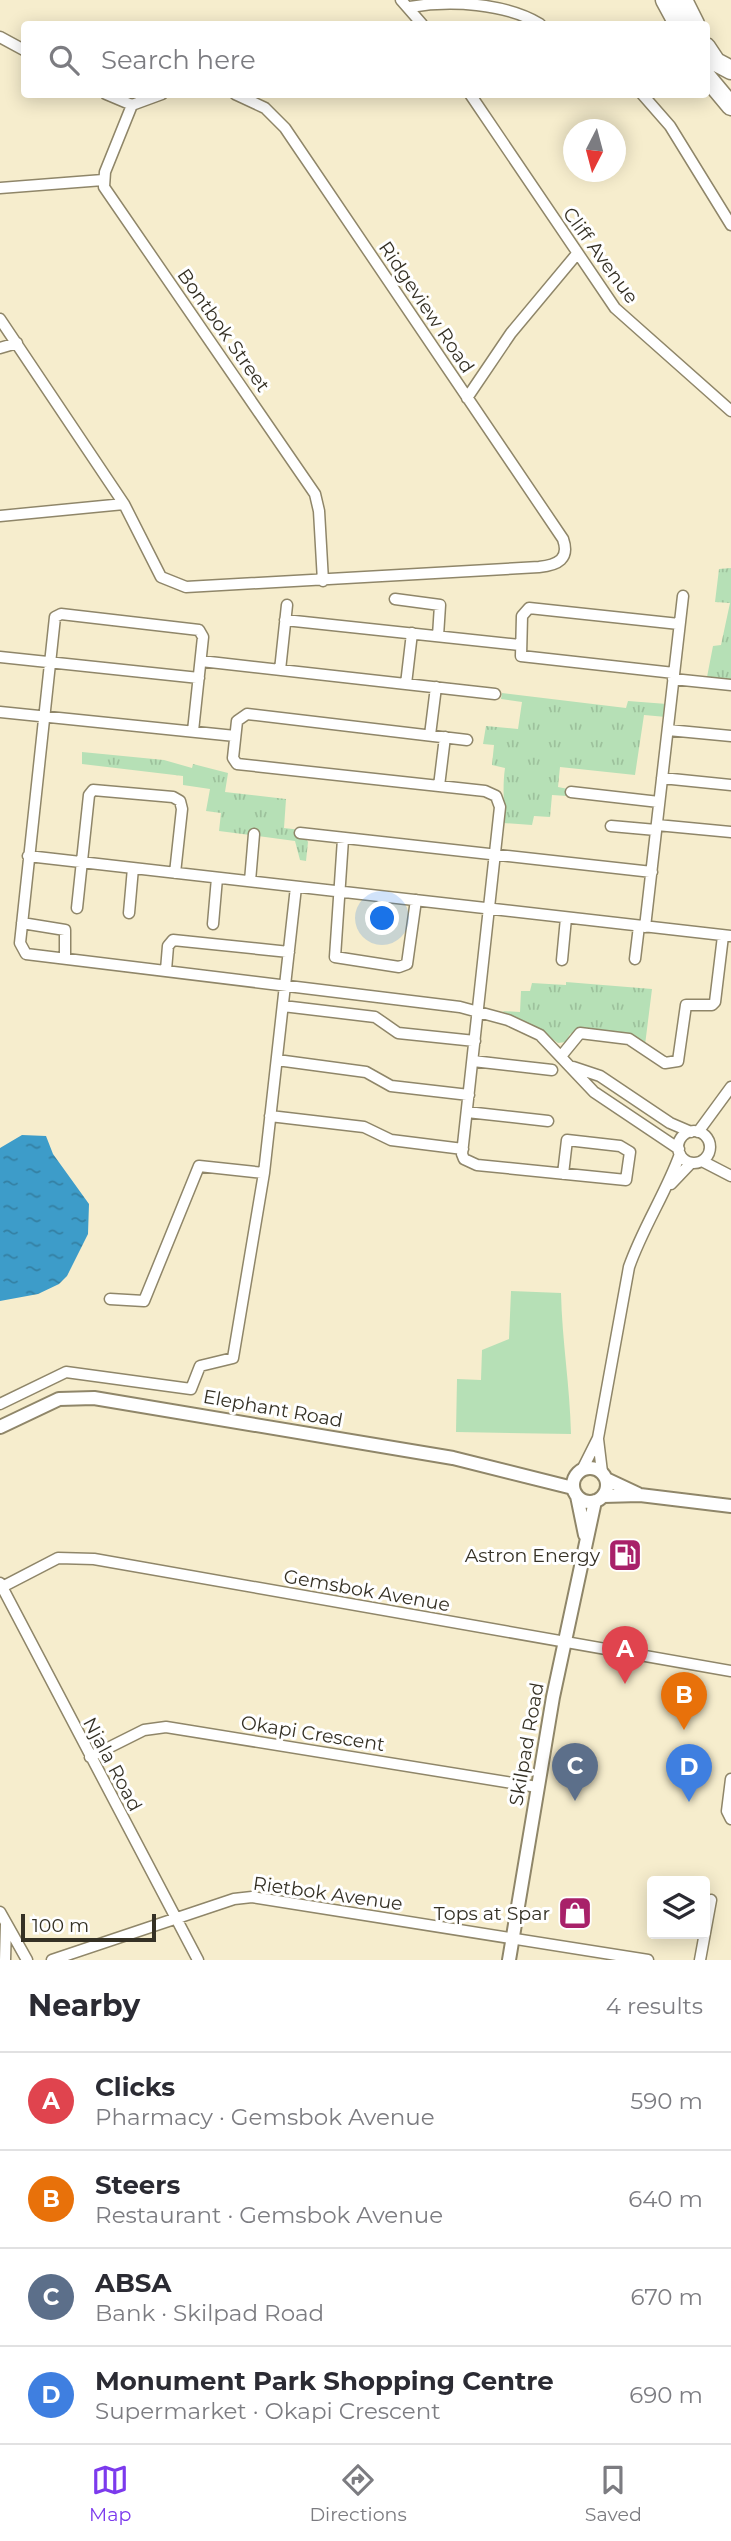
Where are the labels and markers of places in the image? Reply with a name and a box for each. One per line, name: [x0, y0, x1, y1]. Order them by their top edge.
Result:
fuel station icon: Astron Energy: [606, 1536, 644, 1574]
place label: Astron Energy: [465, 1544, 601, 1567]
pin: A: [602, 1626, 648, 1684]
pin: B: [661, 1672, 707, 1730]
pin: C: [552, 1743, 598, 1801]
pin: D: [666, 1744, 712, 1802]
shop icon: Tops at Spar: [556, 1894, 594, 1932]
place label: Tops at Spar: [434, 1902, 550, 1925]

